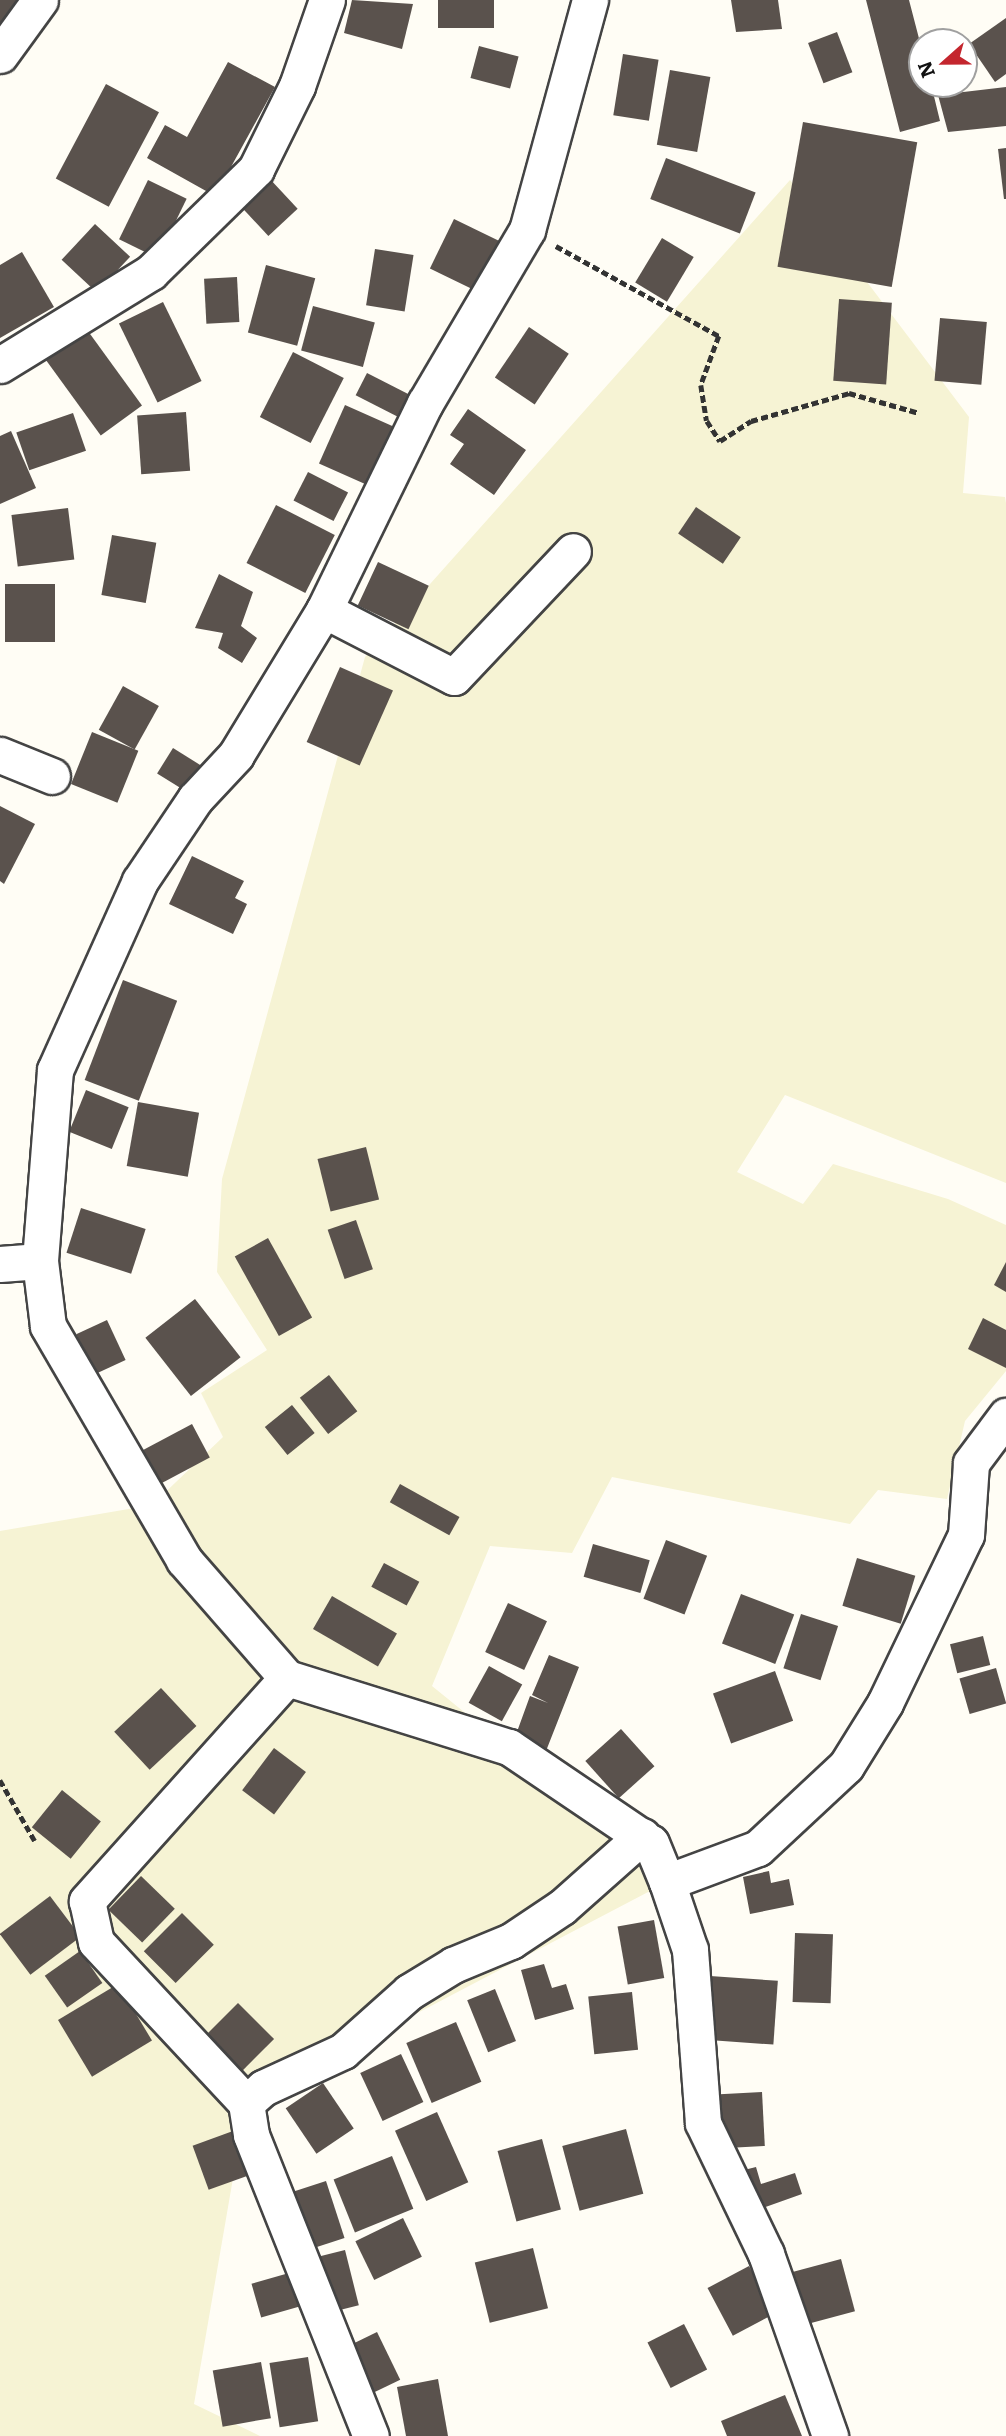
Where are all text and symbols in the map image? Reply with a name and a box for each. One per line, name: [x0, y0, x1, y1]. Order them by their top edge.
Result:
north arrow: [908, 28, 978, 98]
text: N: [909, 57, 941, 82]

